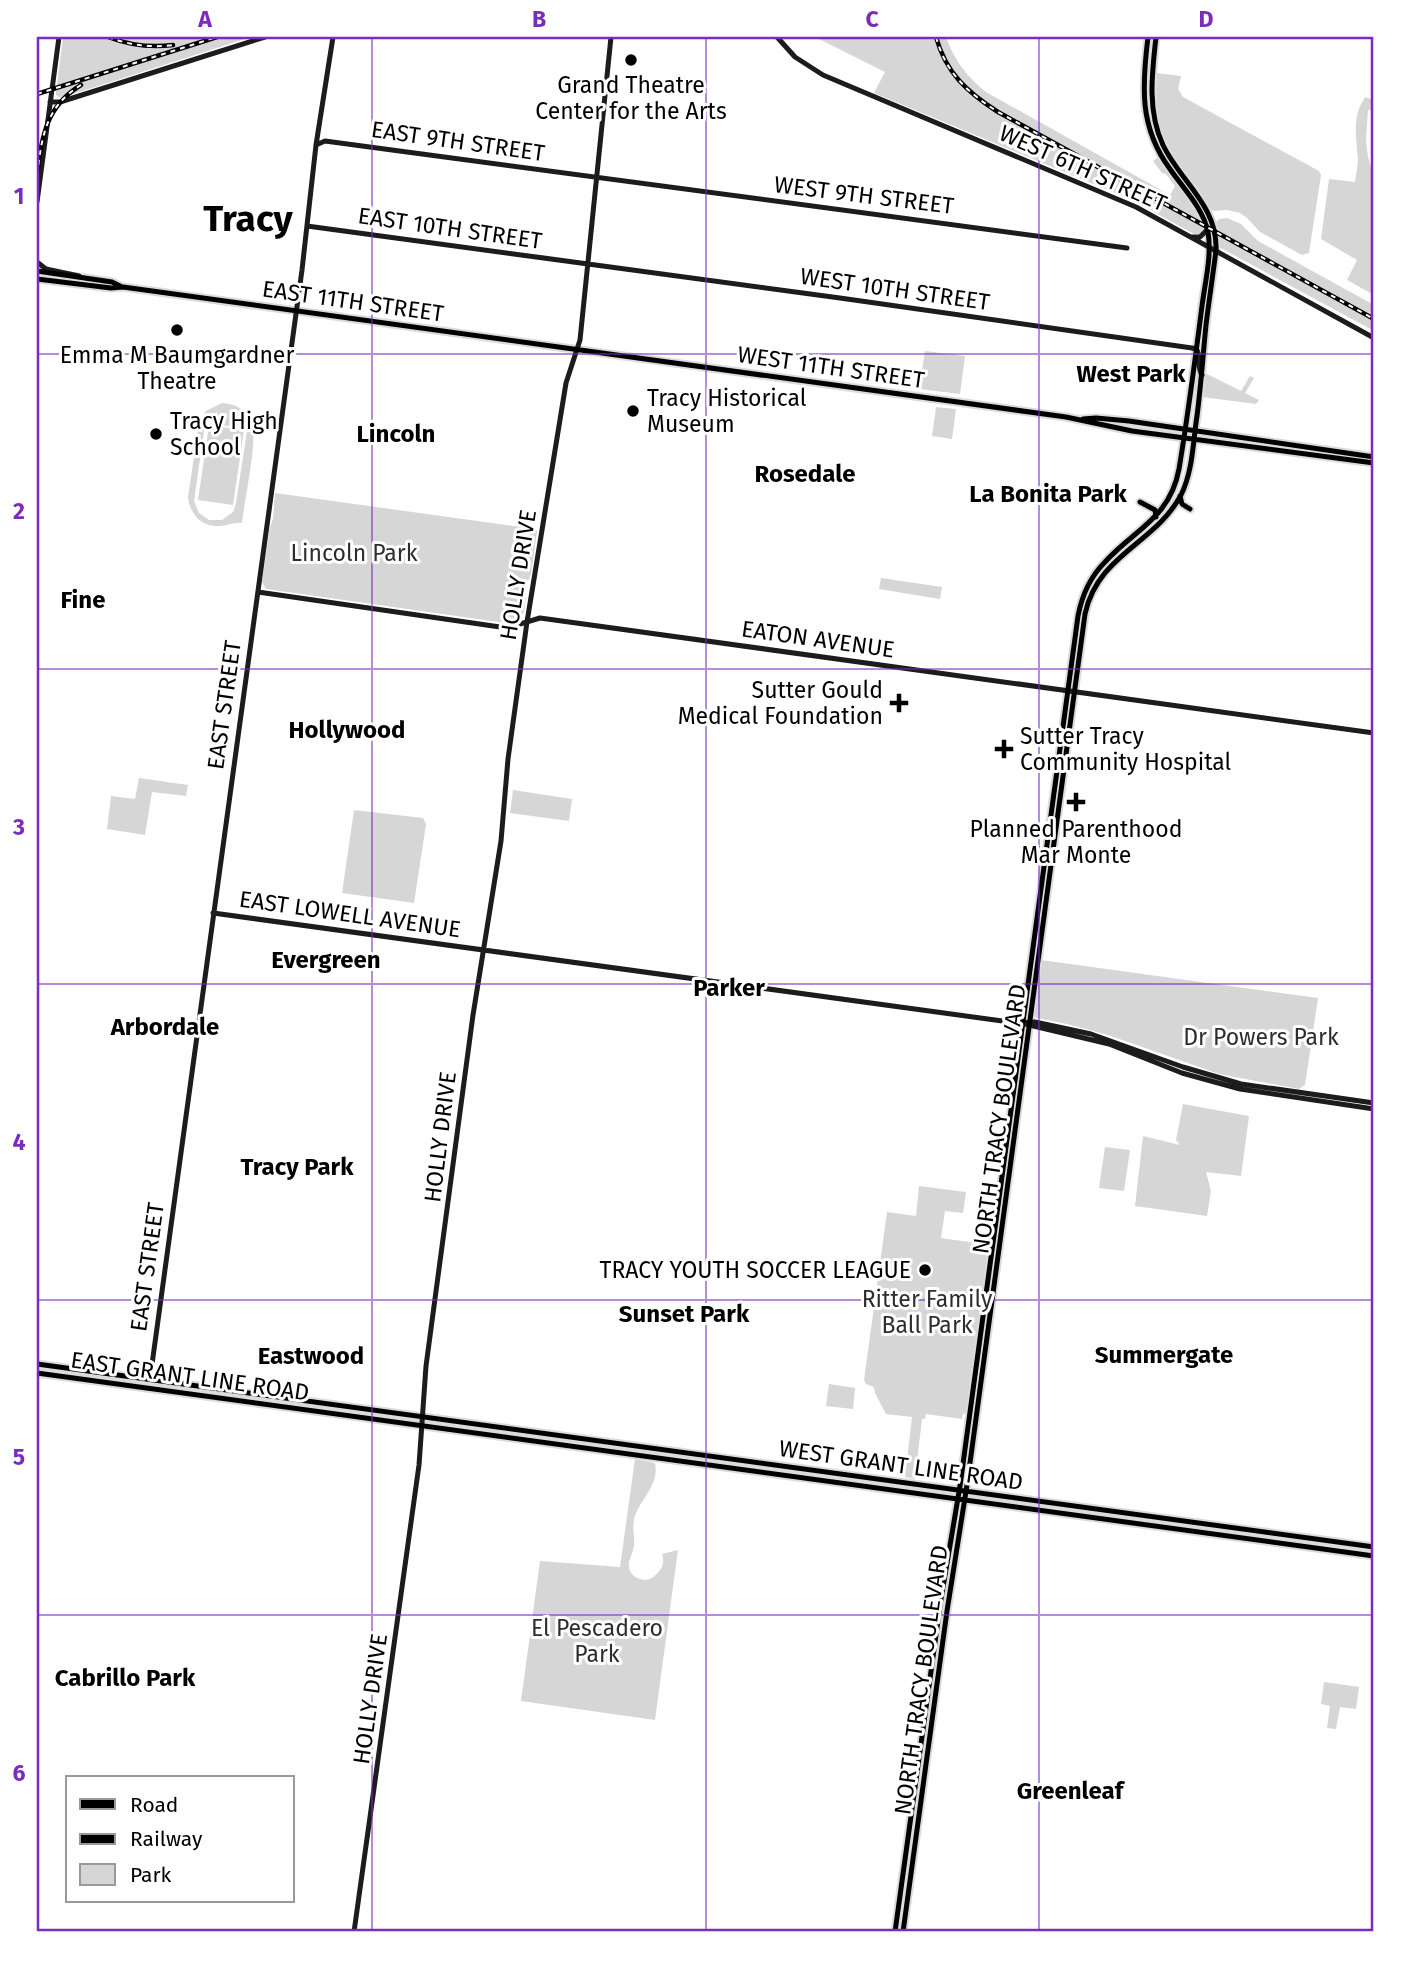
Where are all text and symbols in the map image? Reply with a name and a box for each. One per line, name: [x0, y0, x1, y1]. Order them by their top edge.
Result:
text: A: [197, 5, 212, 33]
text: B: [532, 5, 546, 33]
text: C: [865, 5, 879, 33]
text: D: [1199, 5, 1214, 33]
marker: Grand Theatre Center for the Arts: [623, 52, 639, 68]
place label: Grand Theatre Center for the Arts: [535, 71, 727, 125]
street label: EAST 9TH STREET: [369, 115, 547, 167]
street label: WEST 6TH STREET: [995, 119, 1171, 217]
street label: WEST 9TH STREET: [773, 170, 955, 220]
text: 1: [14, 182, 24, 210]
district label: Tracy: [203, 196, 294, 241]
street label: EAST 10TH STREET: [356, 201, 544, 255]
street label: WEST 10TH STREET: [798, 262, 992, 316]
street label: EAST 11TH STREET: [260, 274, 446, 328]
marker: Emma M Baumgardner Theatre: [169, 322, 185, 338]
street label: WEST 11TH STREET: [736, 340, 926, 394]
place label: Emma M Baumgardner Theatre: [60, 341, 294, 395]
district label: West Park: [1076, 360, 1186, 388]
place label: Tracy Historical Museum: [647, 384, 807, 438]
marker: Tracy Historical Museum: [625, 403, 641, 419]
place label: Tracy High School: [170, 407, 278, 461]
district label: Lincoln: [357, 420, 435, 448]
marker: Tracy High School: [148, 426, 164, 442]
district label: Rosedale: [755, 460, 855, 488]
district label: La Bonita Park: [969, 480, 1127, 508]
text: 2: [13, 497, 25, 525]
street label: HOLLY DRIVE: [494, 508, 542, 642]
park label: Lincoln Park: [291, 539, 418, 567]
district label: Fine: [61, 586, 105, 614]
street label: EATON AVENUE: [740, 614, 896, 664]
street label: EAST STREET: [201, 639, 247, 771]
place label: Sutter Gould Medical Foundation: [678, 676, 883, 730]
marker: Sutter Gould Medical Foundation: [889, 693, 909, 713]
district label: Hollywood: [289, 716, 405, 744]
place label: Sutter Tracy Community Hospital: [1020, 722, 1232, 776]
marker: Sutter Tracy Community Hospital: [994, 739, 1014, 759]
marker: Planned Parenthood Mar Monte: [1066, 792, 1086, 812]
text: 3: [12, 813, 25, 841]
place label: Planned Parenthood Mar Monte: [970, 815, 1182, 869]
street label: EAST LOWELL AVENUE: [237, 885, 463, 943]
district label: Evergreen: [271, 946, 381, 974]
district label: Parker: [693, 974, 765, 1002]
street label: NORTH TRACY BOULEVARD: [966, 982, 1032, 1256]
district label: Arbordale: [110, 1013, 219, 1041]
park label: Dr Powers Park: [1183, 1023, 1339, 1051]
street label: HOLLY DRIVE: [418, 1070, 462, 1204]
text: 4: [13, 1128, 26, 1156]
district label: Tracy Park: [241, 1153, 354, 1181]
street label: EAST STREET: [124, 1201, 170, 1333]
place label: TRACY YOUTH SOCCER LEAGUE: [599, 1256, 911, 1284]
marker: TRACY YOUTH SOCCER LEAGUE: [917, 1262, 933, 1278]
park label: Ritter Family Ball Park: [862, 1285, 993, 1339]
district label: Sunset Park: [619, 1300, 750, 1328]
district label: Summergate: [1095, 1341, 1233, 1369]
district label: Eastwood: [258, 1342, 364, 1370]
street label: EAST GRANT LINE ROAD: [69, 1345, 311, 1407]
street label: WEST GRANT LINE ROAD: [777, 1434, 1025, 1496]
text: 5: [13, 1443, 25, 1471]
street label: NORTH TRACY BOULEVARD: [888, 1543, 954, 1817]
park label: El Pescadero Park: [531, 1614, 663, 1668]
street label: HOLLY DRIVE: [347, 1632, 393, 1766]
district label: Cabrillo Park: [55, 1664, 196, 1692]
text: 6: [13, 1759, 26, 1787]
legend: [66, 1776, 294, 1902]
district label: Greenleaf: [1017, 1777, 1126, 1805]
text: Road: [130, 1792, 178, 1818]
text: Railway: [130, 1826, 203, 1852]
text: Park: [130, 1862, 172, 1888]

